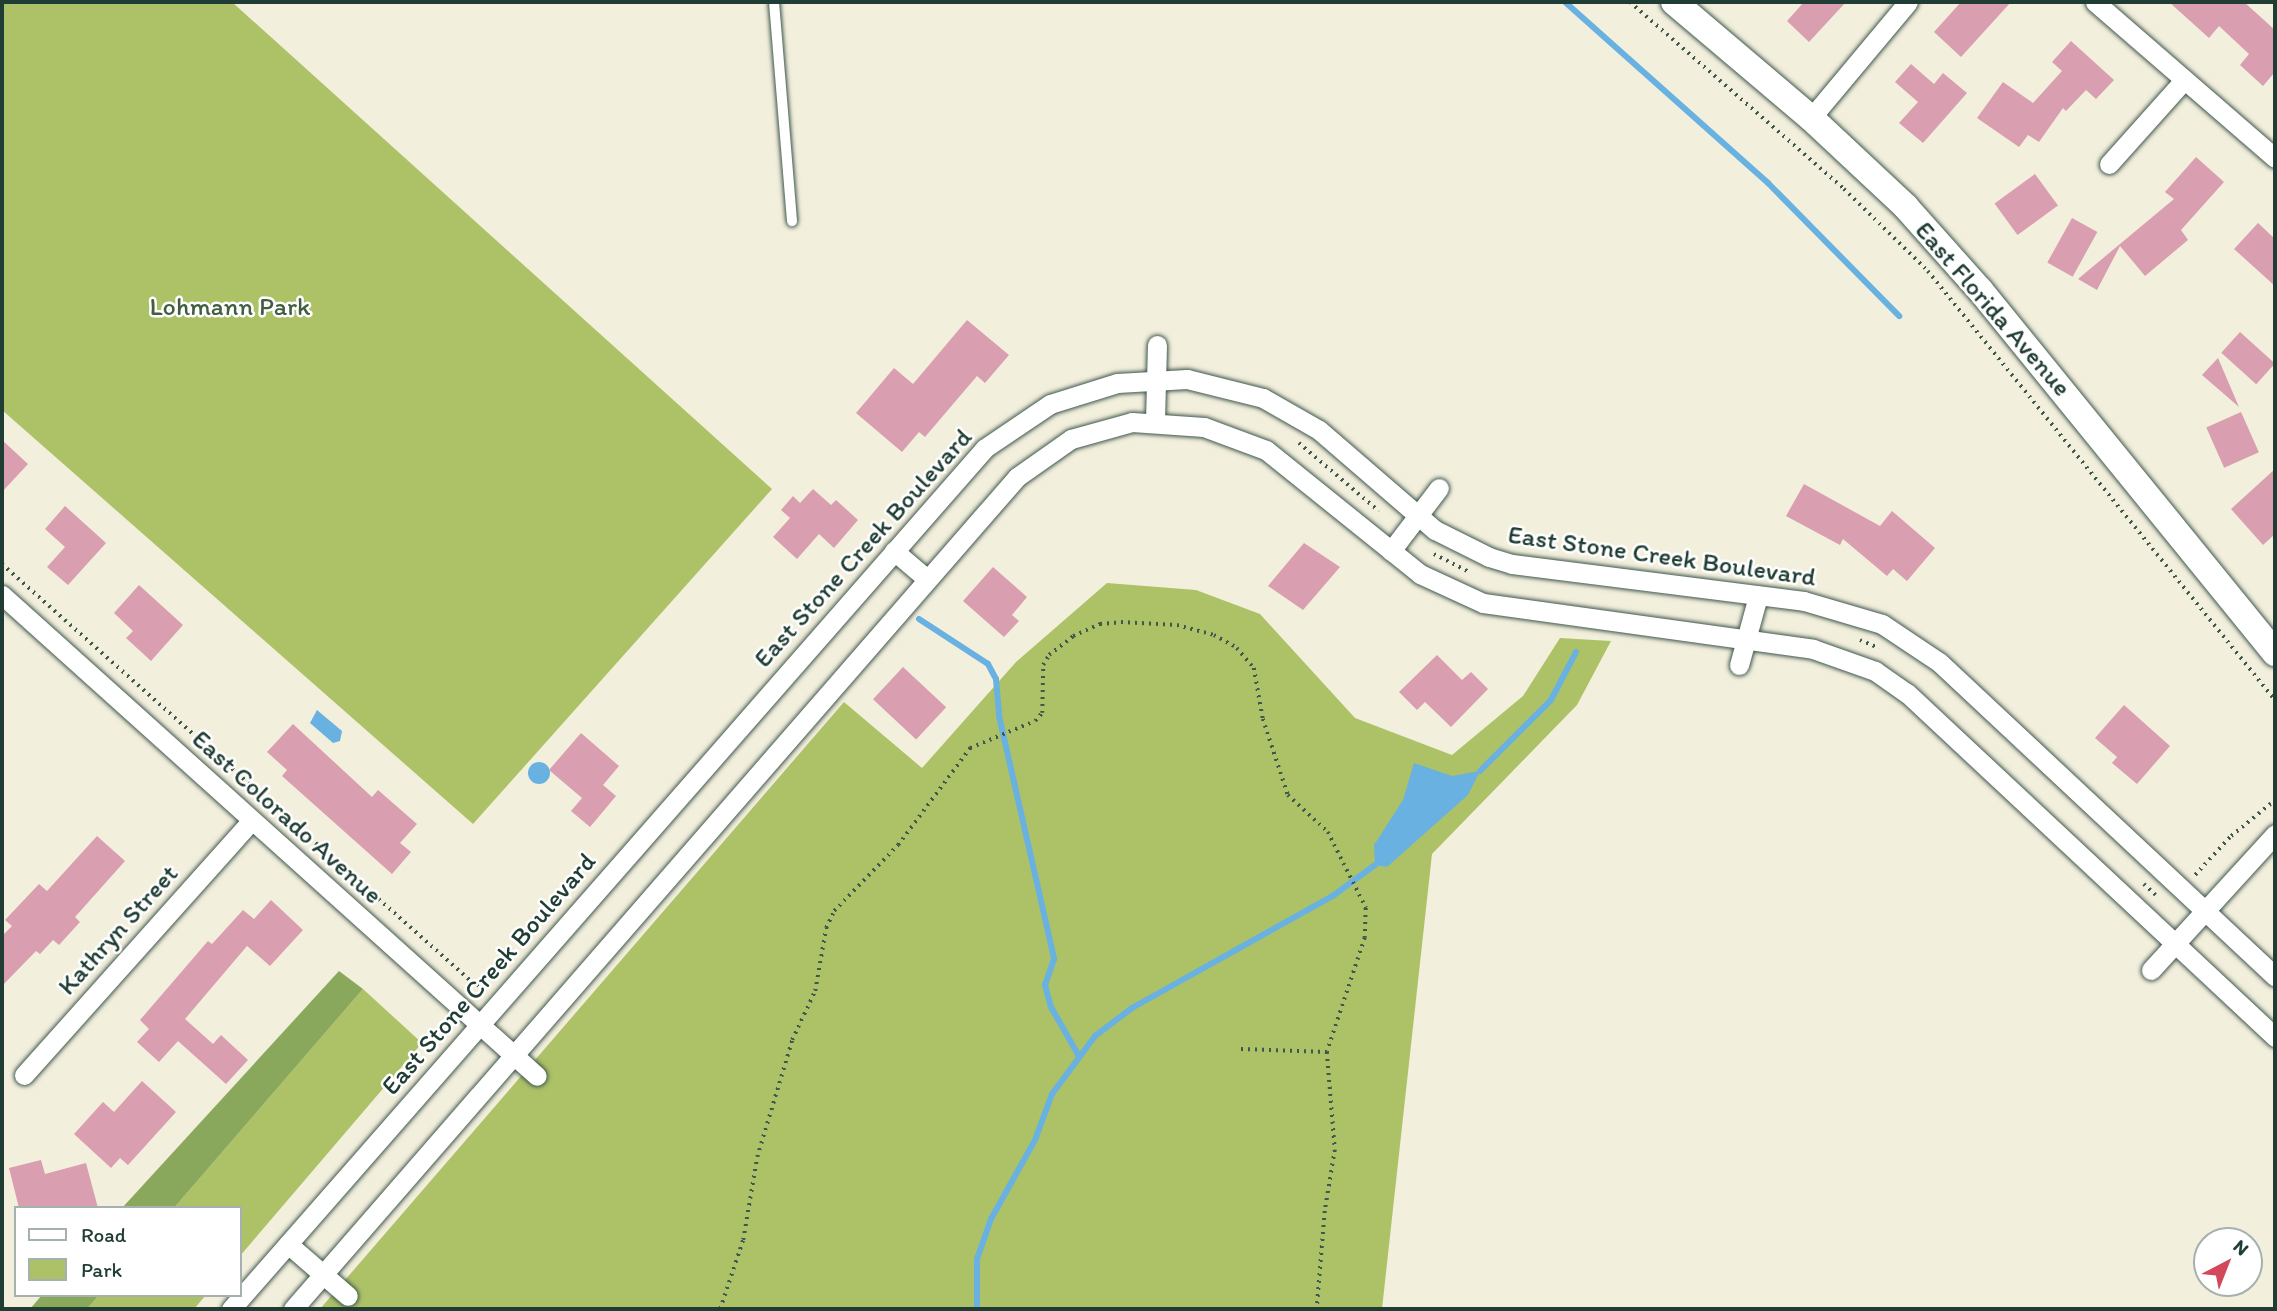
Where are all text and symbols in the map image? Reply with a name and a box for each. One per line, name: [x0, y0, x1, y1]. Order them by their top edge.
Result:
street label: East Florida Avenue: [1909, 216, 2077, 402]
park label: Lohmann Park: [150, 291, 310, 323]
street label: East Stone Creek Boulevard: [748, 422, 978, 674]
street label: East Stone Creek Boulevard: [1506, 519, 1818, 593]
street label: East Colorado Avenue: [186, 724, 388, 910]
street label: East Stone Creek Boulevard: [376, 847, 602, 1101]
street label: Kathryn Street: [52, 859, 184, 1001]
legend: [14, 1206, 242, 1297]
text: Road: [81, 1222, 126, 1247]
north arrow: [2193, 1227, 2263, 1297]
text: N: [2229, 1235, 2254, 1260]
text: Park: [81, 1257, 122, 1282]

